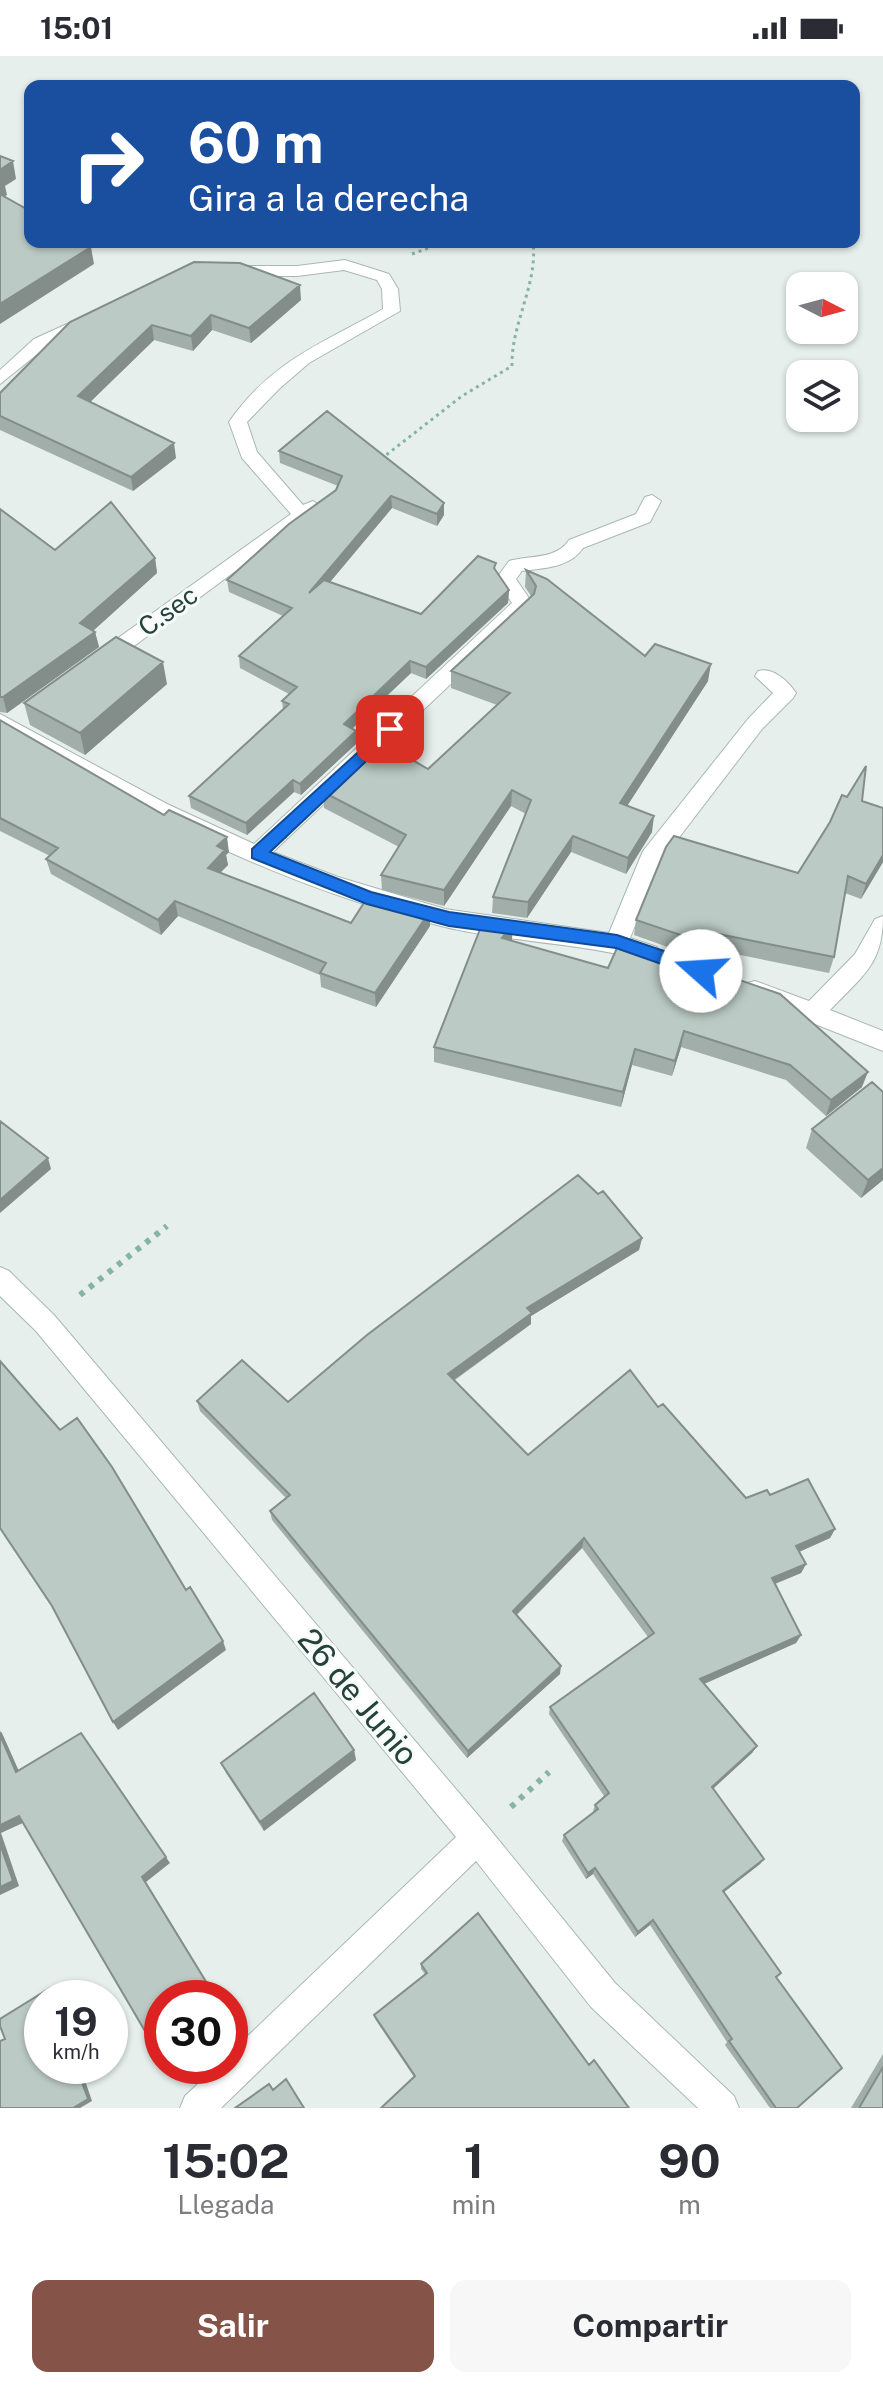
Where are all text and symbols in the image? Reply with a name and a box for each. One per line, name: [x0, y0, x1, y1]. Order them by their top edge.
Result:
text: 15:01: [40, 10, 113, 46]
text: 60 m: [188, 110, 324, 176]
icon: right: [56, 112, 160, 216]
text: Gira a la derecha: [188, 177, 469, 219]
north arrow: [786, 272, 858, 344]
map controls: [786, 272, 858, 432]
button: layers: [786, 360, 858, 432]
street label: C.sec: [132, 579, 203, 642]
pin: [356, 695, 424, 763]
icon: arrive: [368, 707, 412, 751]
position arrow: [659, 929, 743, 1013]
street label: 26 de Junio: [291, 1621, 426, 1772]
speed limit sign: 30: [144, 1980, 248, 2084]
text: 19: [54, 1998, 98, 2045]
text: km/h: [52, 2040, 100, 2064]
text: 15:02: [162, 2132, 290, 2189]
text: 1: [464, 2132, 484, 2189]
text: 90: [658, 2132, 721, 2189]
text: Llegada: [177, 2189, 274, 2220]
text: min: [452, 2189, 496, 2220]
text: m: [678, 2189, 701, 2220]
button: Salir: [32, 2280, 434, 2372]
button: Compartir: [450, 2280, 851, 2372]

